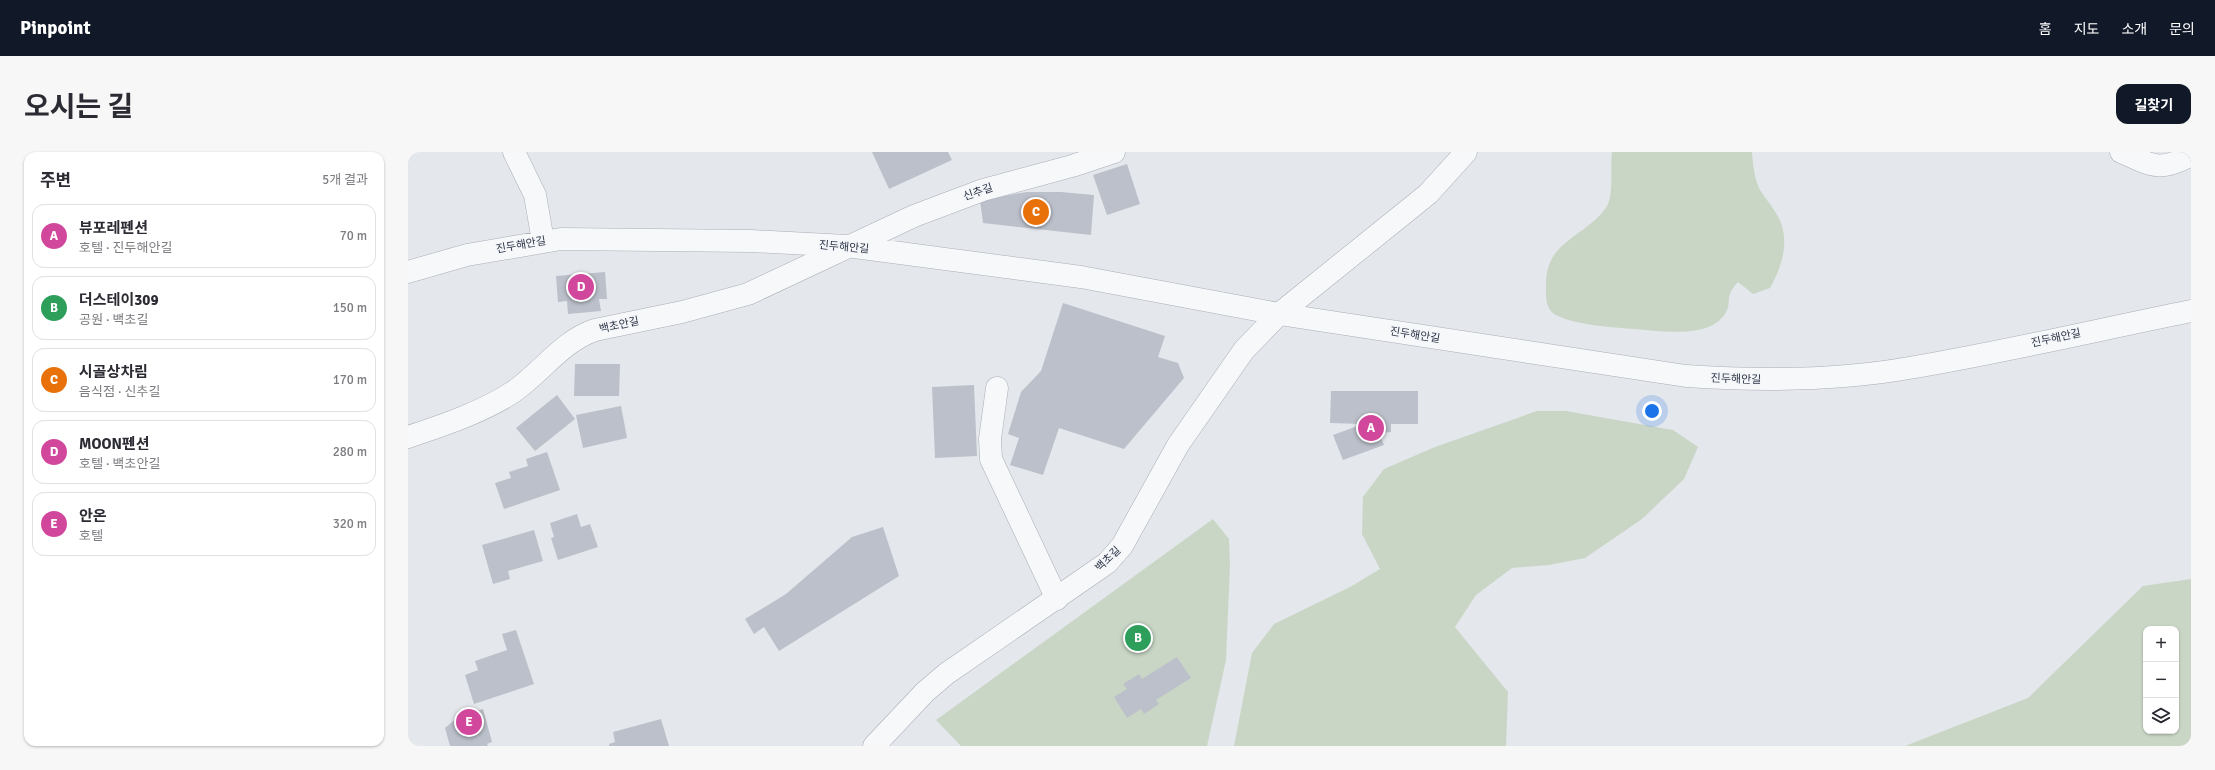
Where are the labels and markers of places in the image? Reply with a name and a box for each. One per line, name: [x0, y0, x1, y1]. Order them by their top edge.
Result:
pin: C: [1023, 197, 1049, 227]
pin: D: [568, 272, 594, 302]
pin: A: [1358, 413, 1384, 443]
pin: B: [1125, 623, 1151, 653]
pin: E: [456, 707, 482, 737]

